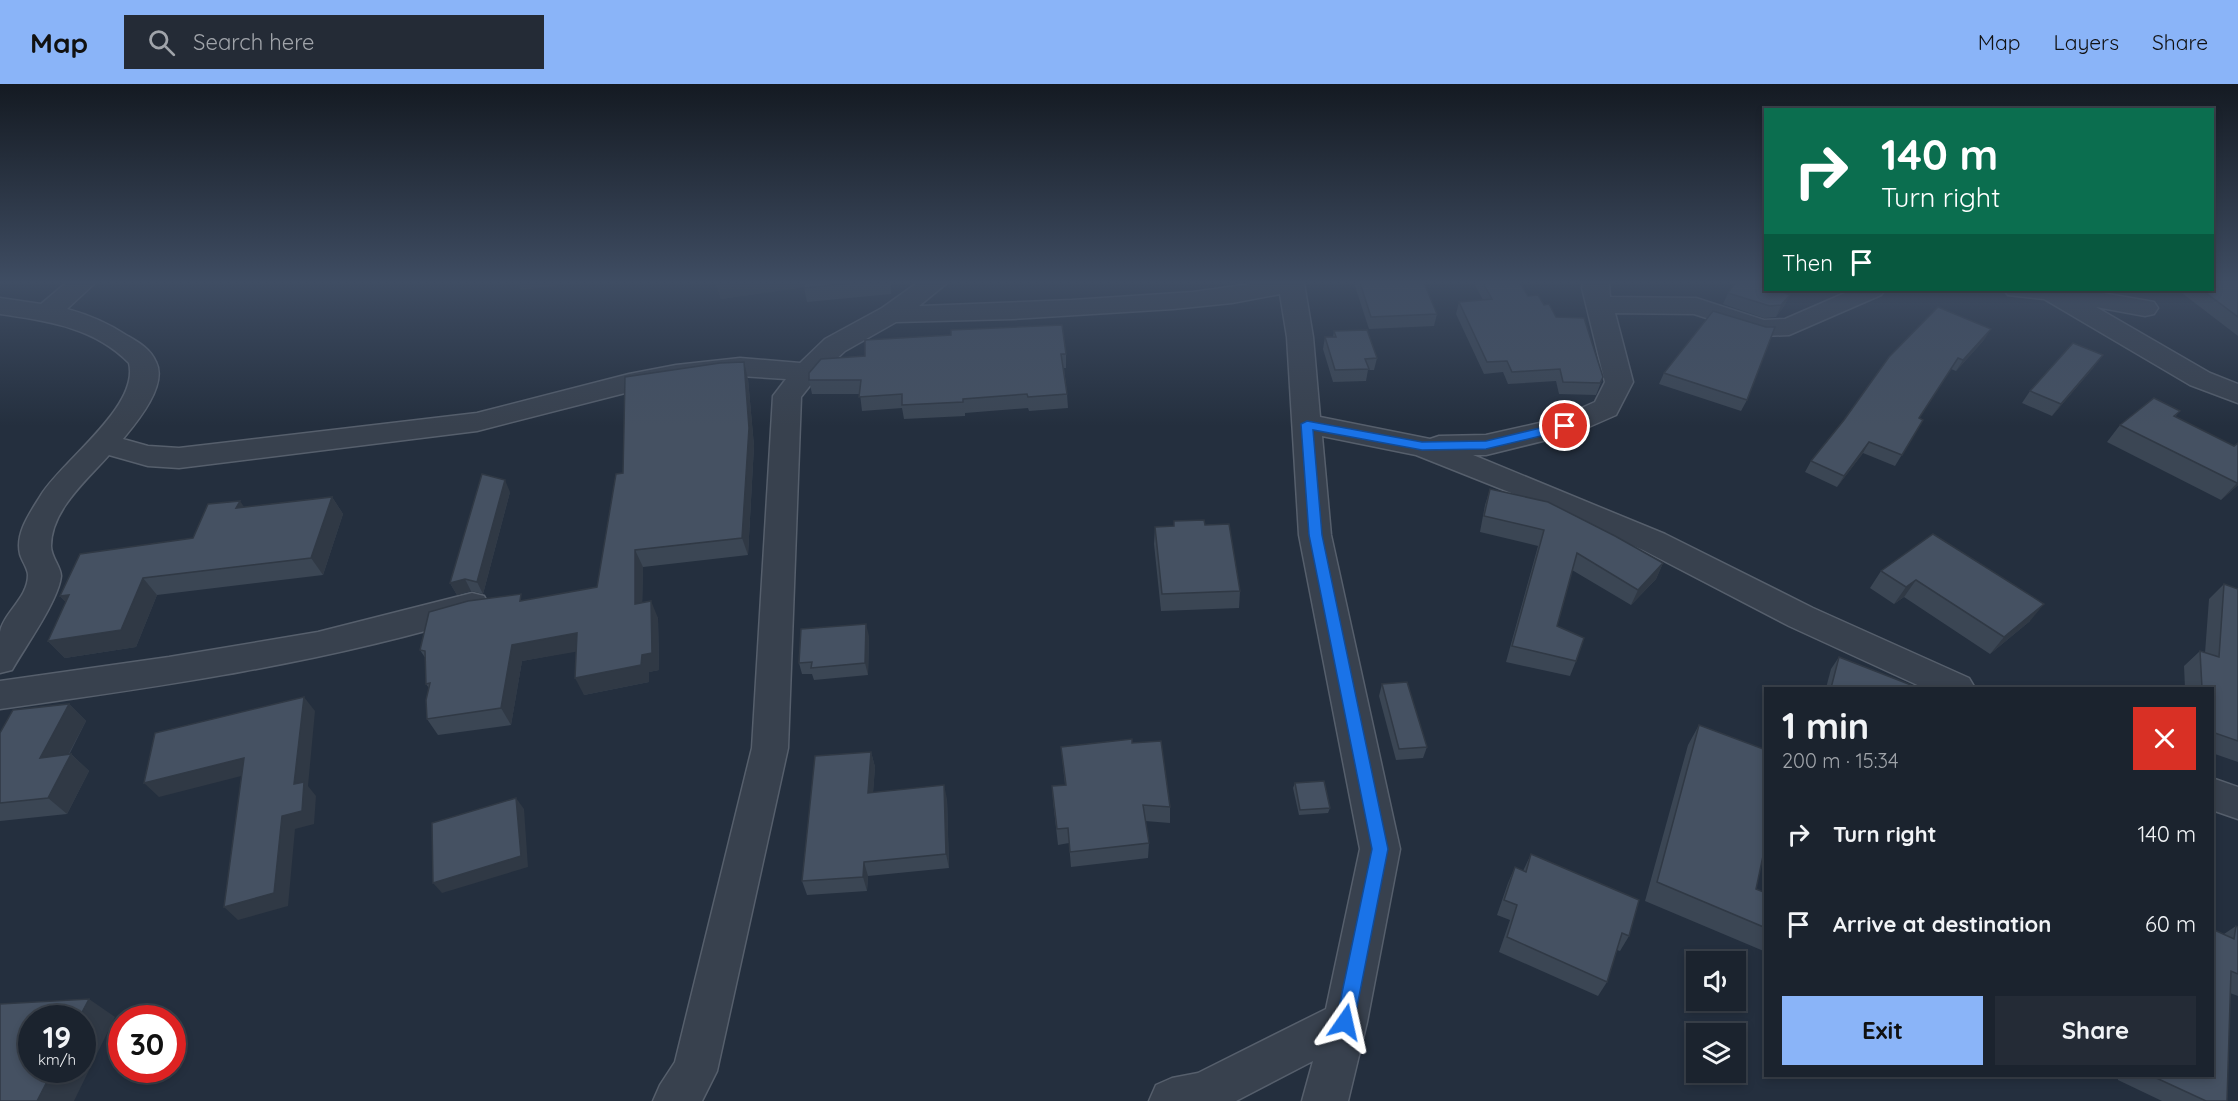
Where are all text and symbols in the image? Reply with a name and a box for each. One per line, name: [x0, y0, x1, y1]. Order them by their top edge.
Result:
search box: [124, 15, 544, 69]
text: Map: [30, 25, 88, 60]
icon: search: [145, 26, 178, 59]
text: Search here: [193, 28, 315, 56]
text: Map: [1978, 29, 2021, 55]
text: Layers: [2054, 29, 2119, 55]
text: Share: [2152, 29, 2208, 55]
text: 140 m: [1881, 128, 1998, 181]
icon: right: [1782, 132, 1860, 210]
text: Turn right: [1881, 180, 2000, 214]
icon: arrive: [1845, 246, 1878, 279]
text: Then: [1782, 249, 1833, 277]
pin: [1539, 400, 1590, 451]
icon: arrive: [1548, 409, 1581, 442]
text: 1 min: [1782, 703, 1869, 748]
button: close: [2133, 707, 2196, 770]
text: 200 m · 15:34: [1782, 748, 1898, 773]
icon: right: [1782, 818, 1815, 851]
text: Turn right: [1833, 820, 1937, 848]
text: 140 m: [2137, 820, 2196, 848]
icon: arrive: [1782, 908, 1815, 941]
text: Arrive at destination: [1833, 910, 2051, 938]
text: 60 m: [2145, 910, 2196, 938]
map controls: [1686, 951, 1746, 1083]
button: sound: [1686, 951, 1746, 1011]
position arrow: [1313, 990, 1377, 1054]
button: Exit: [1782, 996, 1983, 1065]
button: Share: [1995, 996, 2196, 1065]
speed limit sign: 30: [108, 1005, 186, 1083]
text: 19: [43, 1018, 71, 1056]
button: layers: [1686, 1023, 1746, 1083]
text: km/h: [38, 1050, 76, 1069]

